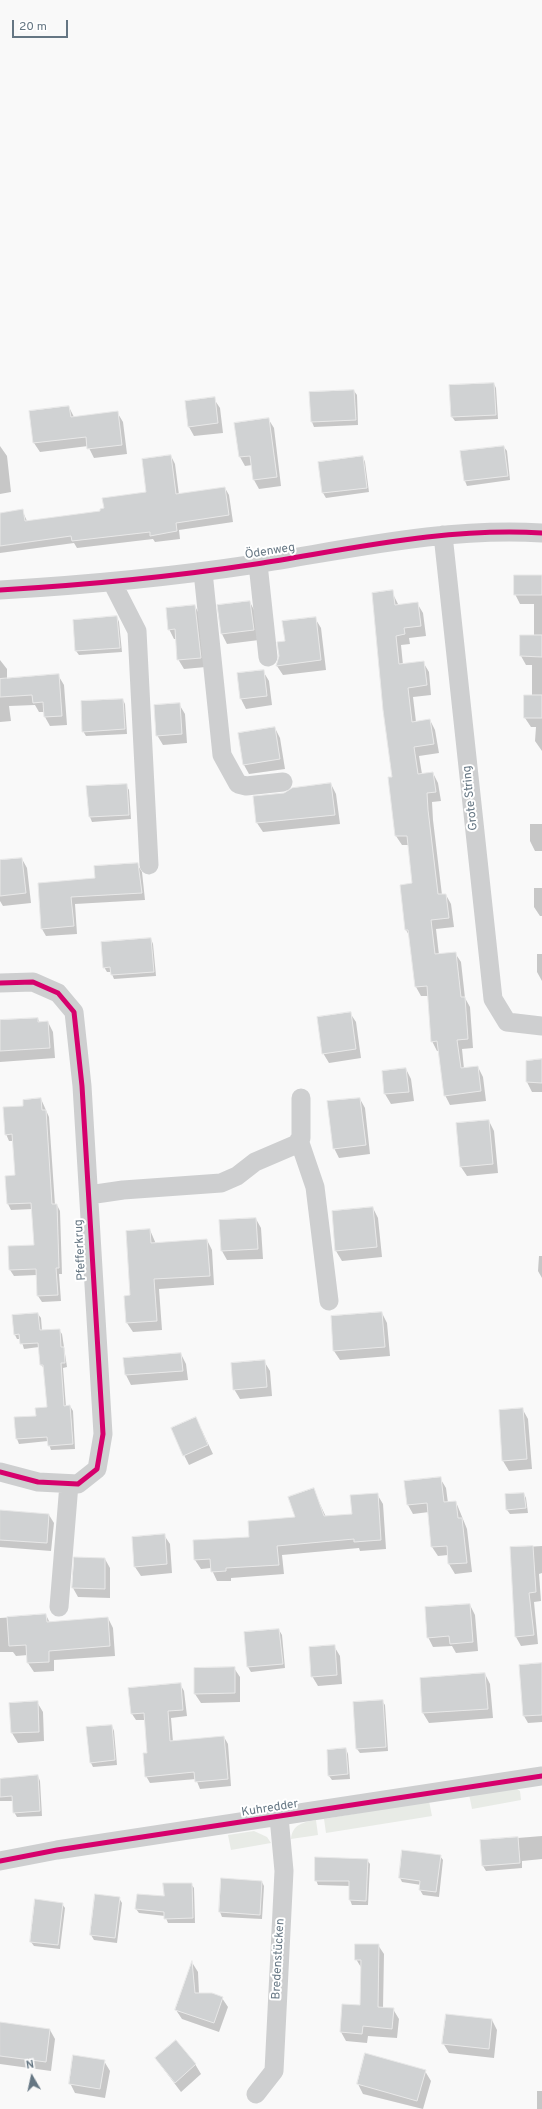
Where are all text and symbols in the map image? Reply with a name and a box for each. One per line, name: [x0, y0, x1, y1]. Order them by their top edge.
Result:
scale bar: [14, 12, 70, 38]
text: 20 m: [19, 19, 47, 35]
street label: Ödenweg: [244, 541, 296, 563]
street label: Grote String: [460, 765, 482, 831]
street label: Pfefferkrug: [72, 1219, 90, 1281]
street label: Kuhredder: [241, 1797, 299, 1821]
street label: Bredenstücken: [270, 1918, 288, 2000]
north arrow: [12, 2057, 52, 2097]
text: N: [25, 2058, 35, 2073]

